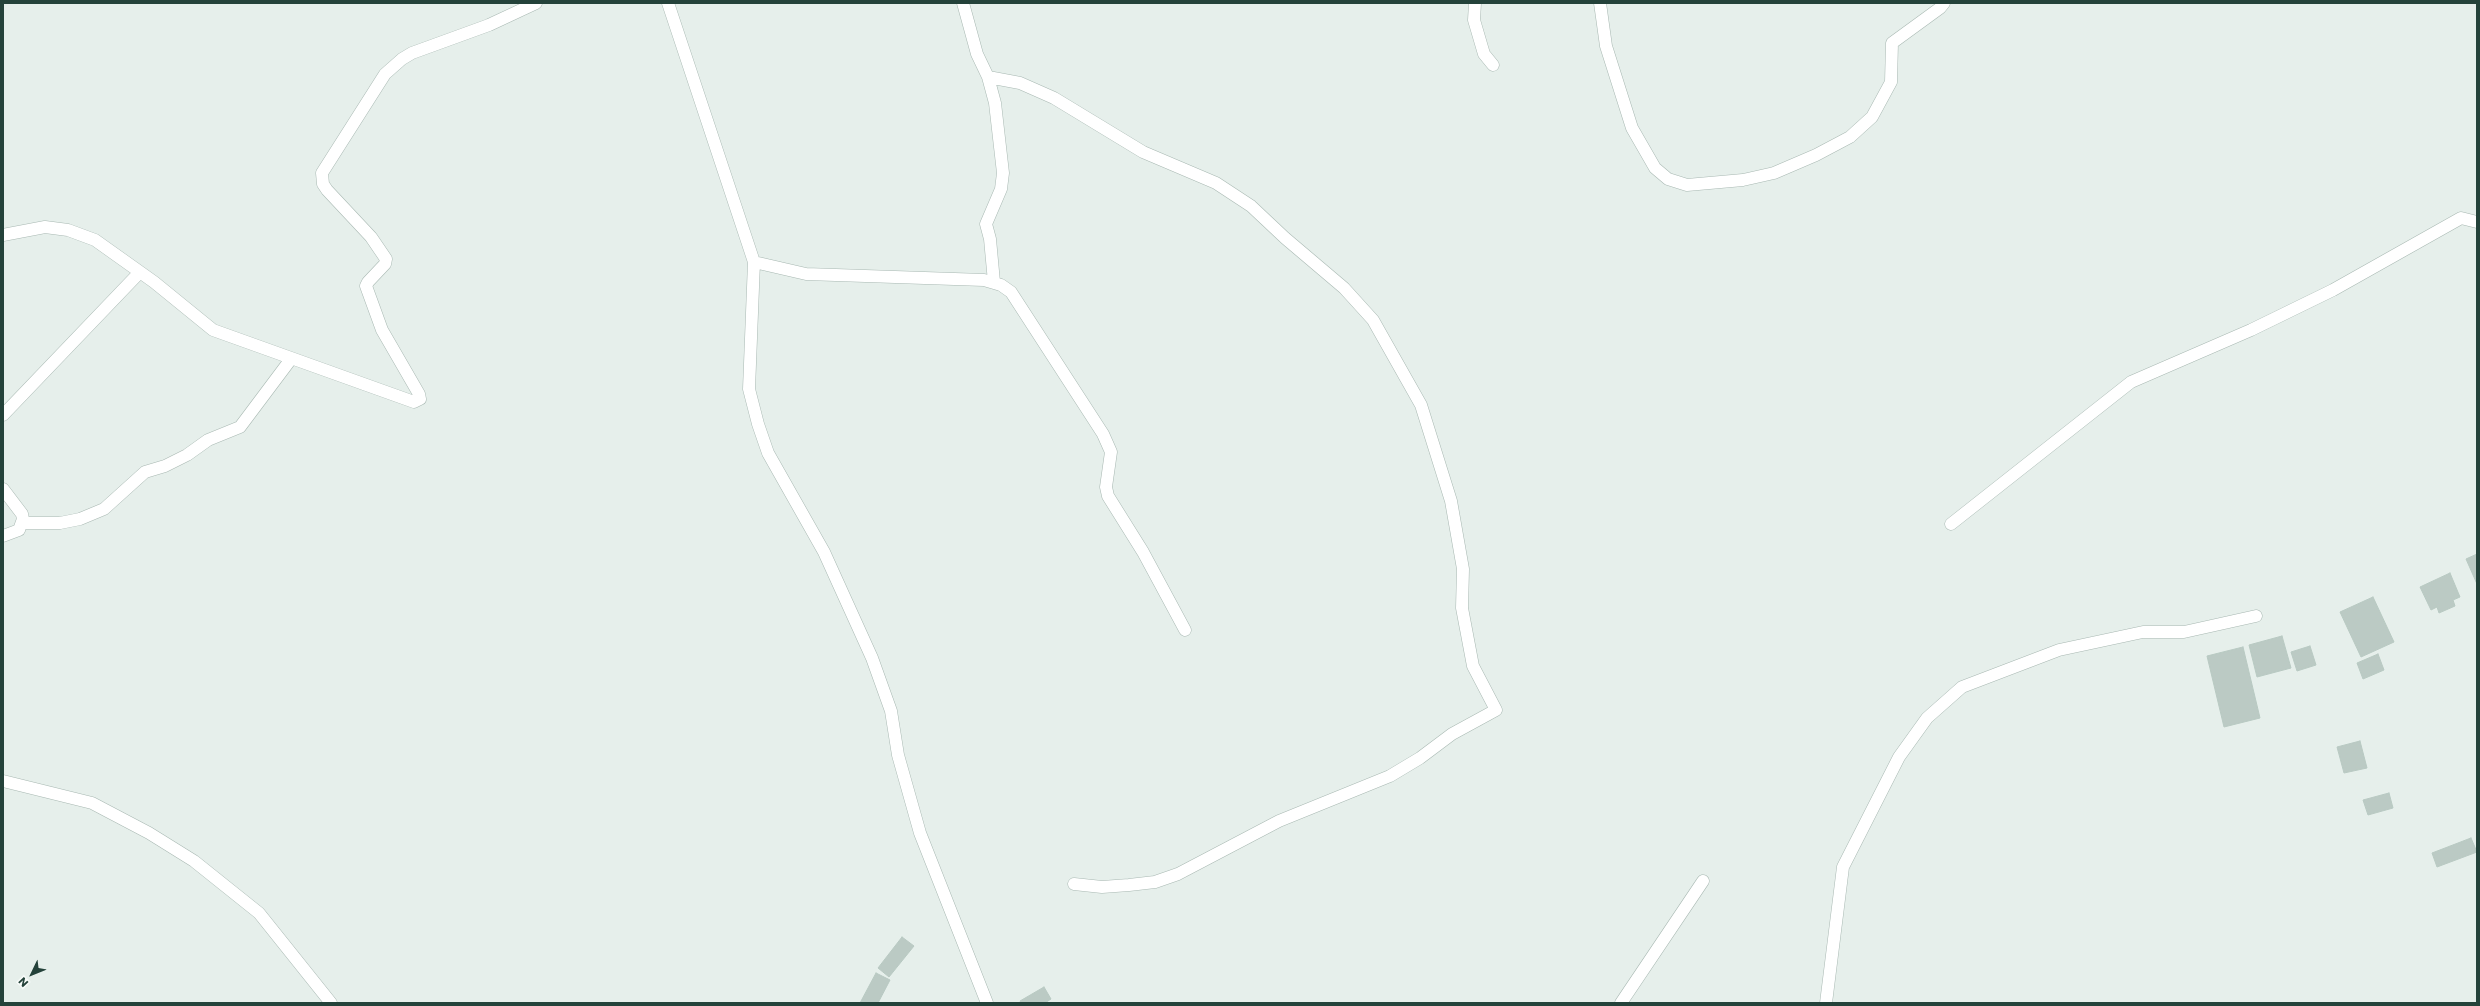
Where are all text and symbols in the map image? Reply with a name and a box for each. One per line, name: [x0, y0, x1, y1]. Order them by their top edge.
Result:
north arrow: [12, 954, 52, 994]
text: N: [15, 974, 32, 991]

